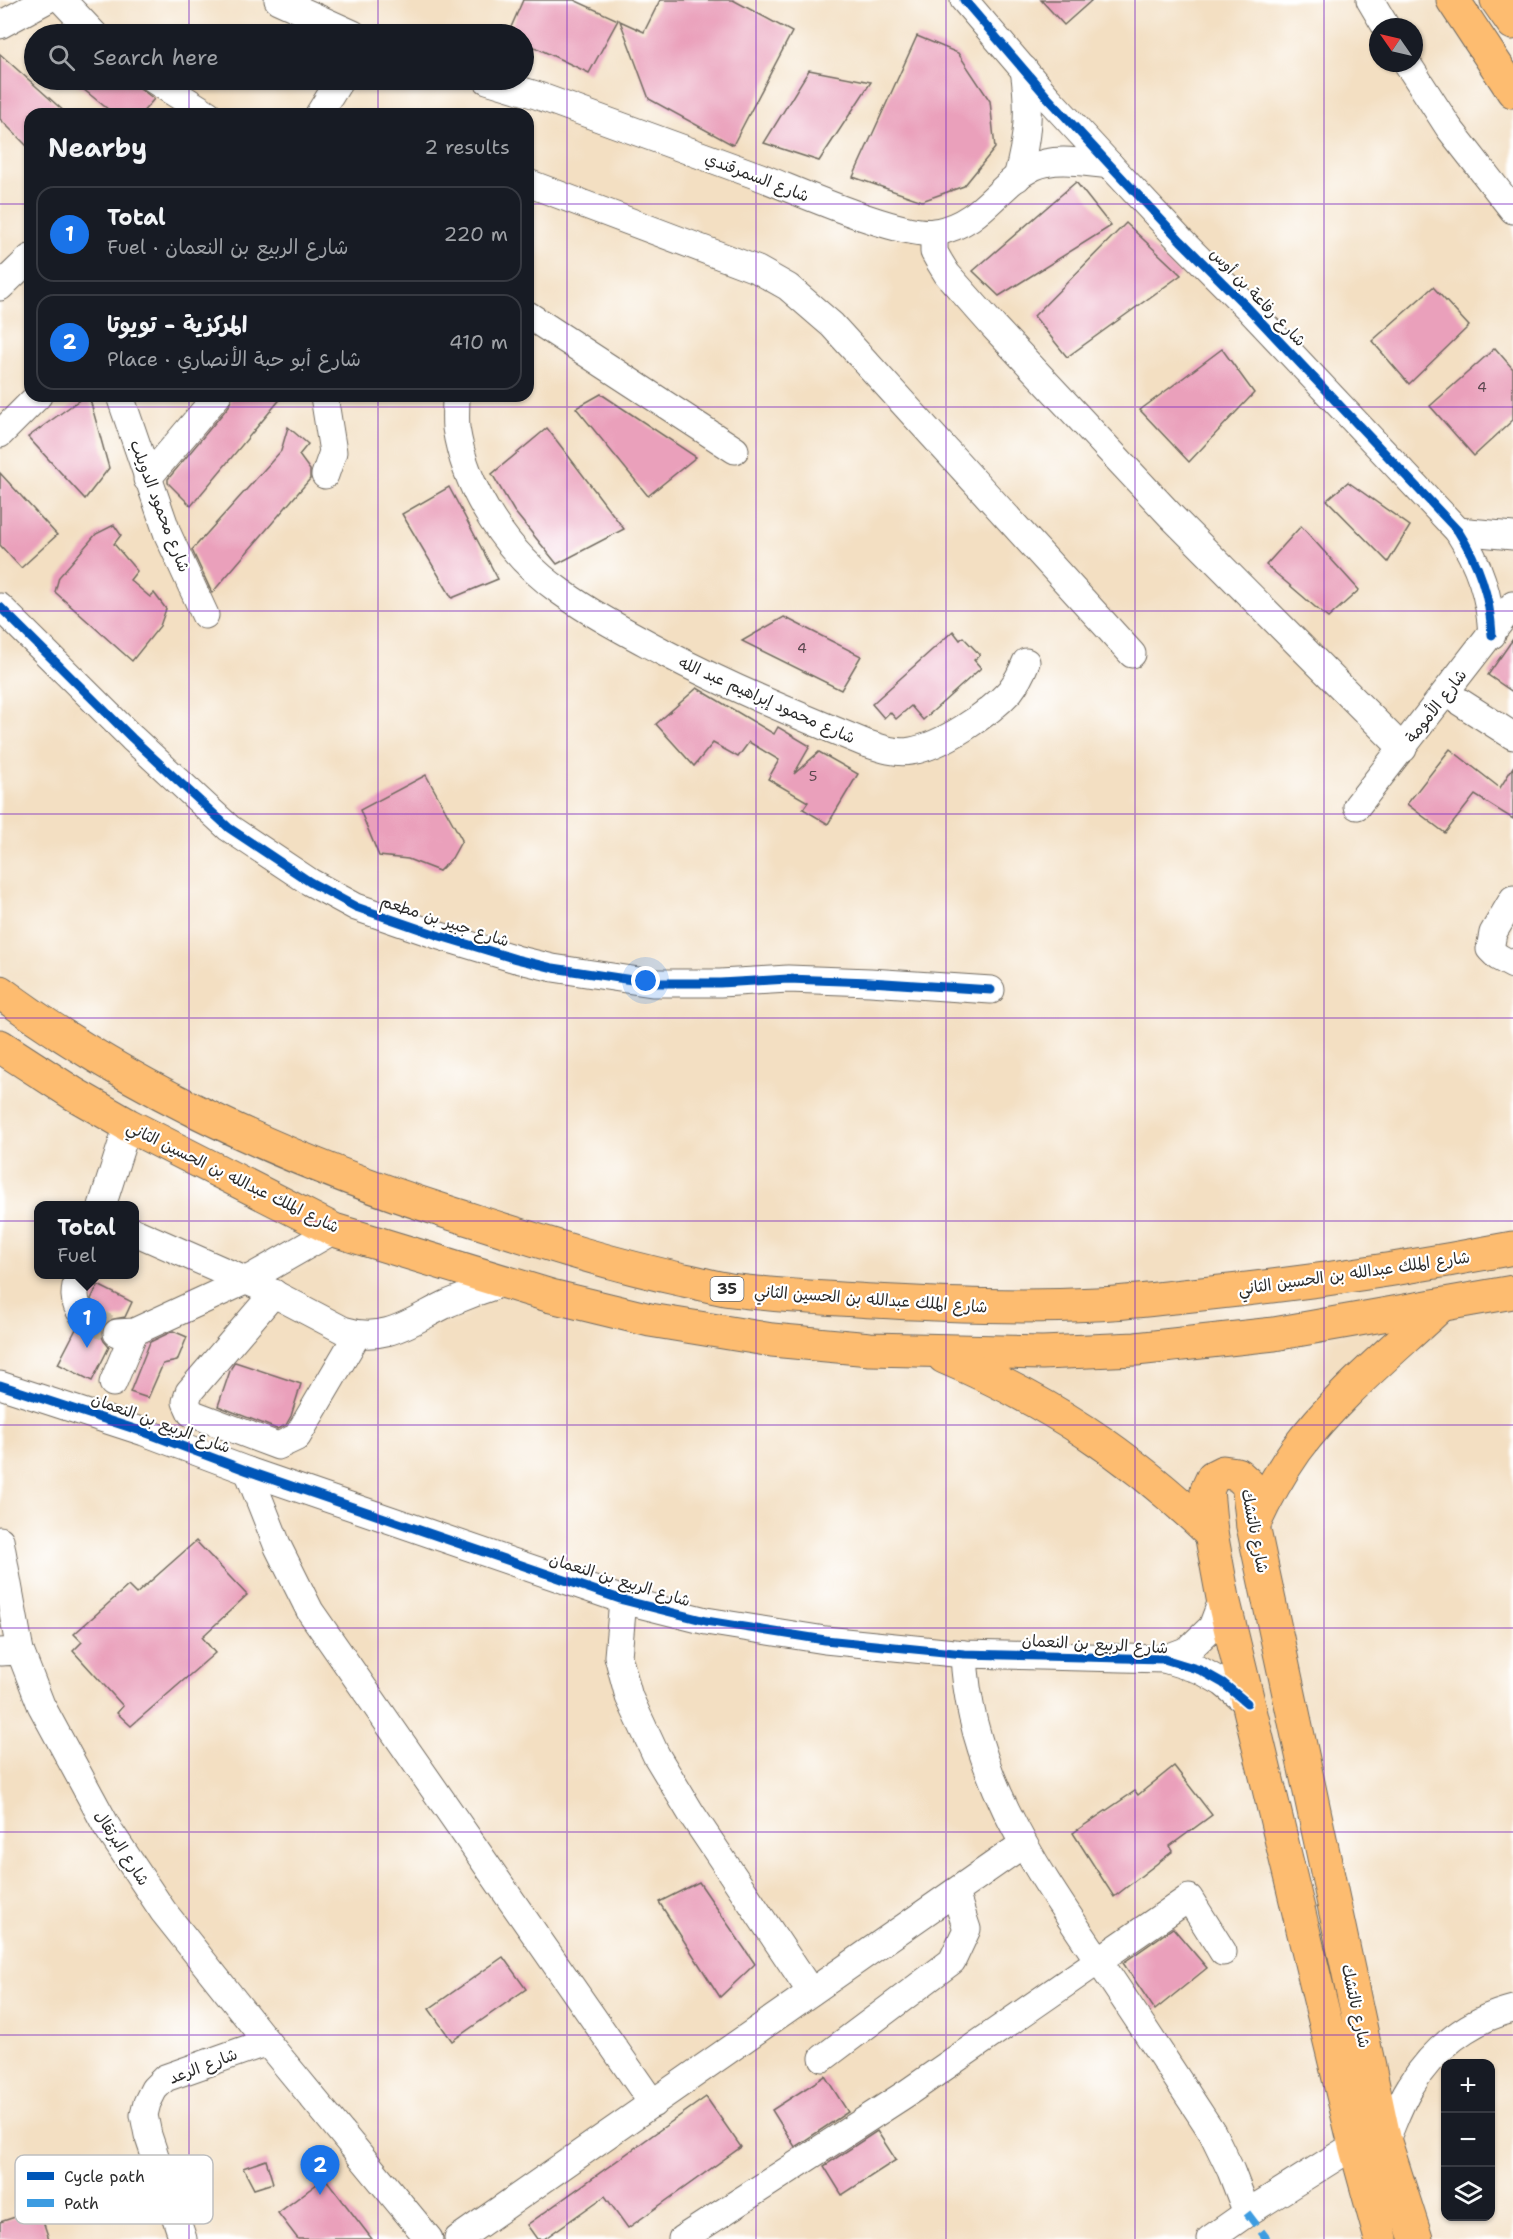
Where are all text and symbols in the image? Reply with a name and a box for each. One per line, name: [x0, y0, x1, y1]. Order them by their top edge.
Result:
north arrow: [1369, 18, 1423, 72]
search box: [24, 24, 534, 90]
icon: search: [45, 41, 78, 74]
text: Search here: [93, 43, 219, 72]
text: Nearby: [48, 130, 147, 165]
text: 2 results: [424, 134, 510, 160]
street label: شارع السمرقندي: [702, 148, 812, 207]
text: Total: [107, 203, 166, 232]
text: 1: [65, 221, 74, 247]
text: 220 m: [444, 221, 508, 247]
text: Fuel · شارع الربيع بن النعمان: [107, 234, 348, 260]
street label: شارع رفاعة بن أوس: [1205, 243, 1311, 352]
text: المركزية - تويوتا: [107, 310, 247, 339]
text: 2: [63, 329, 77, 355]
text: 410 m: [449, 329, 508, 355]
text: Place · شارع أبو حبة الأنصاري: [107, 346, 361, 372]
house number: 4: [1477, 378, 1487, 396]
street label: شارع محمود الدويلب: [124, 437, 195, 576]
house number: 4: [797, 639, 807, 657]
street label: شارع محمود إبراهيم عبد الله: [675, 652, 859, 750]
street label: شارع الأمومة: [1401, 665, 1472, 748]
house number: 5: [809, 767, 817, 785]
street label: شارع جبير بن مطعم: [377, 890, 512, 954]
your location: [631, 966, 660, 995]
street label: شارع الملك عبدالله بن الحسين الثاني: [122, 1116, 343, 1241]
popup: [34, 1201, 139, 1279]
text: Total: [57, 1213, 116, 1242]
text: Fuel: [57, 1242, 96, 1268]
street label: شارع الملك عبدالله بن الحسين الثاني: [1237, 1246, 1472, 1304]
road number: 35: [710, 1277, 744, 1301]
street label: شارع الملك عبدالله بن الحسين الثاني: [753, 1280, 988, 1322]
pin: 1: [68, 1298, 106, 1348]
street label: شارع الربيع بن النعمان: [88, 1388, 233, 1459]
street label: شارع نالتشك: [1236, 1487, 1273, 1575]
street label: شارع الربيع بن النعمان: [547, 1549, 693, 1612]
street label: شارع الربيع بن النعمان: [1021, 1630, 1169, 1659]
street label: شارع البرتقال: [89, 1806, 154, 1890]
street label: شارع نالتشك: [1336, 1962, 1375, 2050]
street label: شارع الرعد: [166, 2043, 241, 2090]
map controls: [1441, 2059, 1495, 2221]
button: +: [1441, 2059, 1495, 2113]
button: −: [1441, 2113, 1495, 2167]
pin: 2: [300, 2146, 340, 2195]
legend: [15, 2155, 213, 2224]
text: Cycle path: [64, 2166, 145, 2187]
button: layers: [1441, 2167, 1495, 2221]
text: Path: [64, 2193, 99, 2214]

